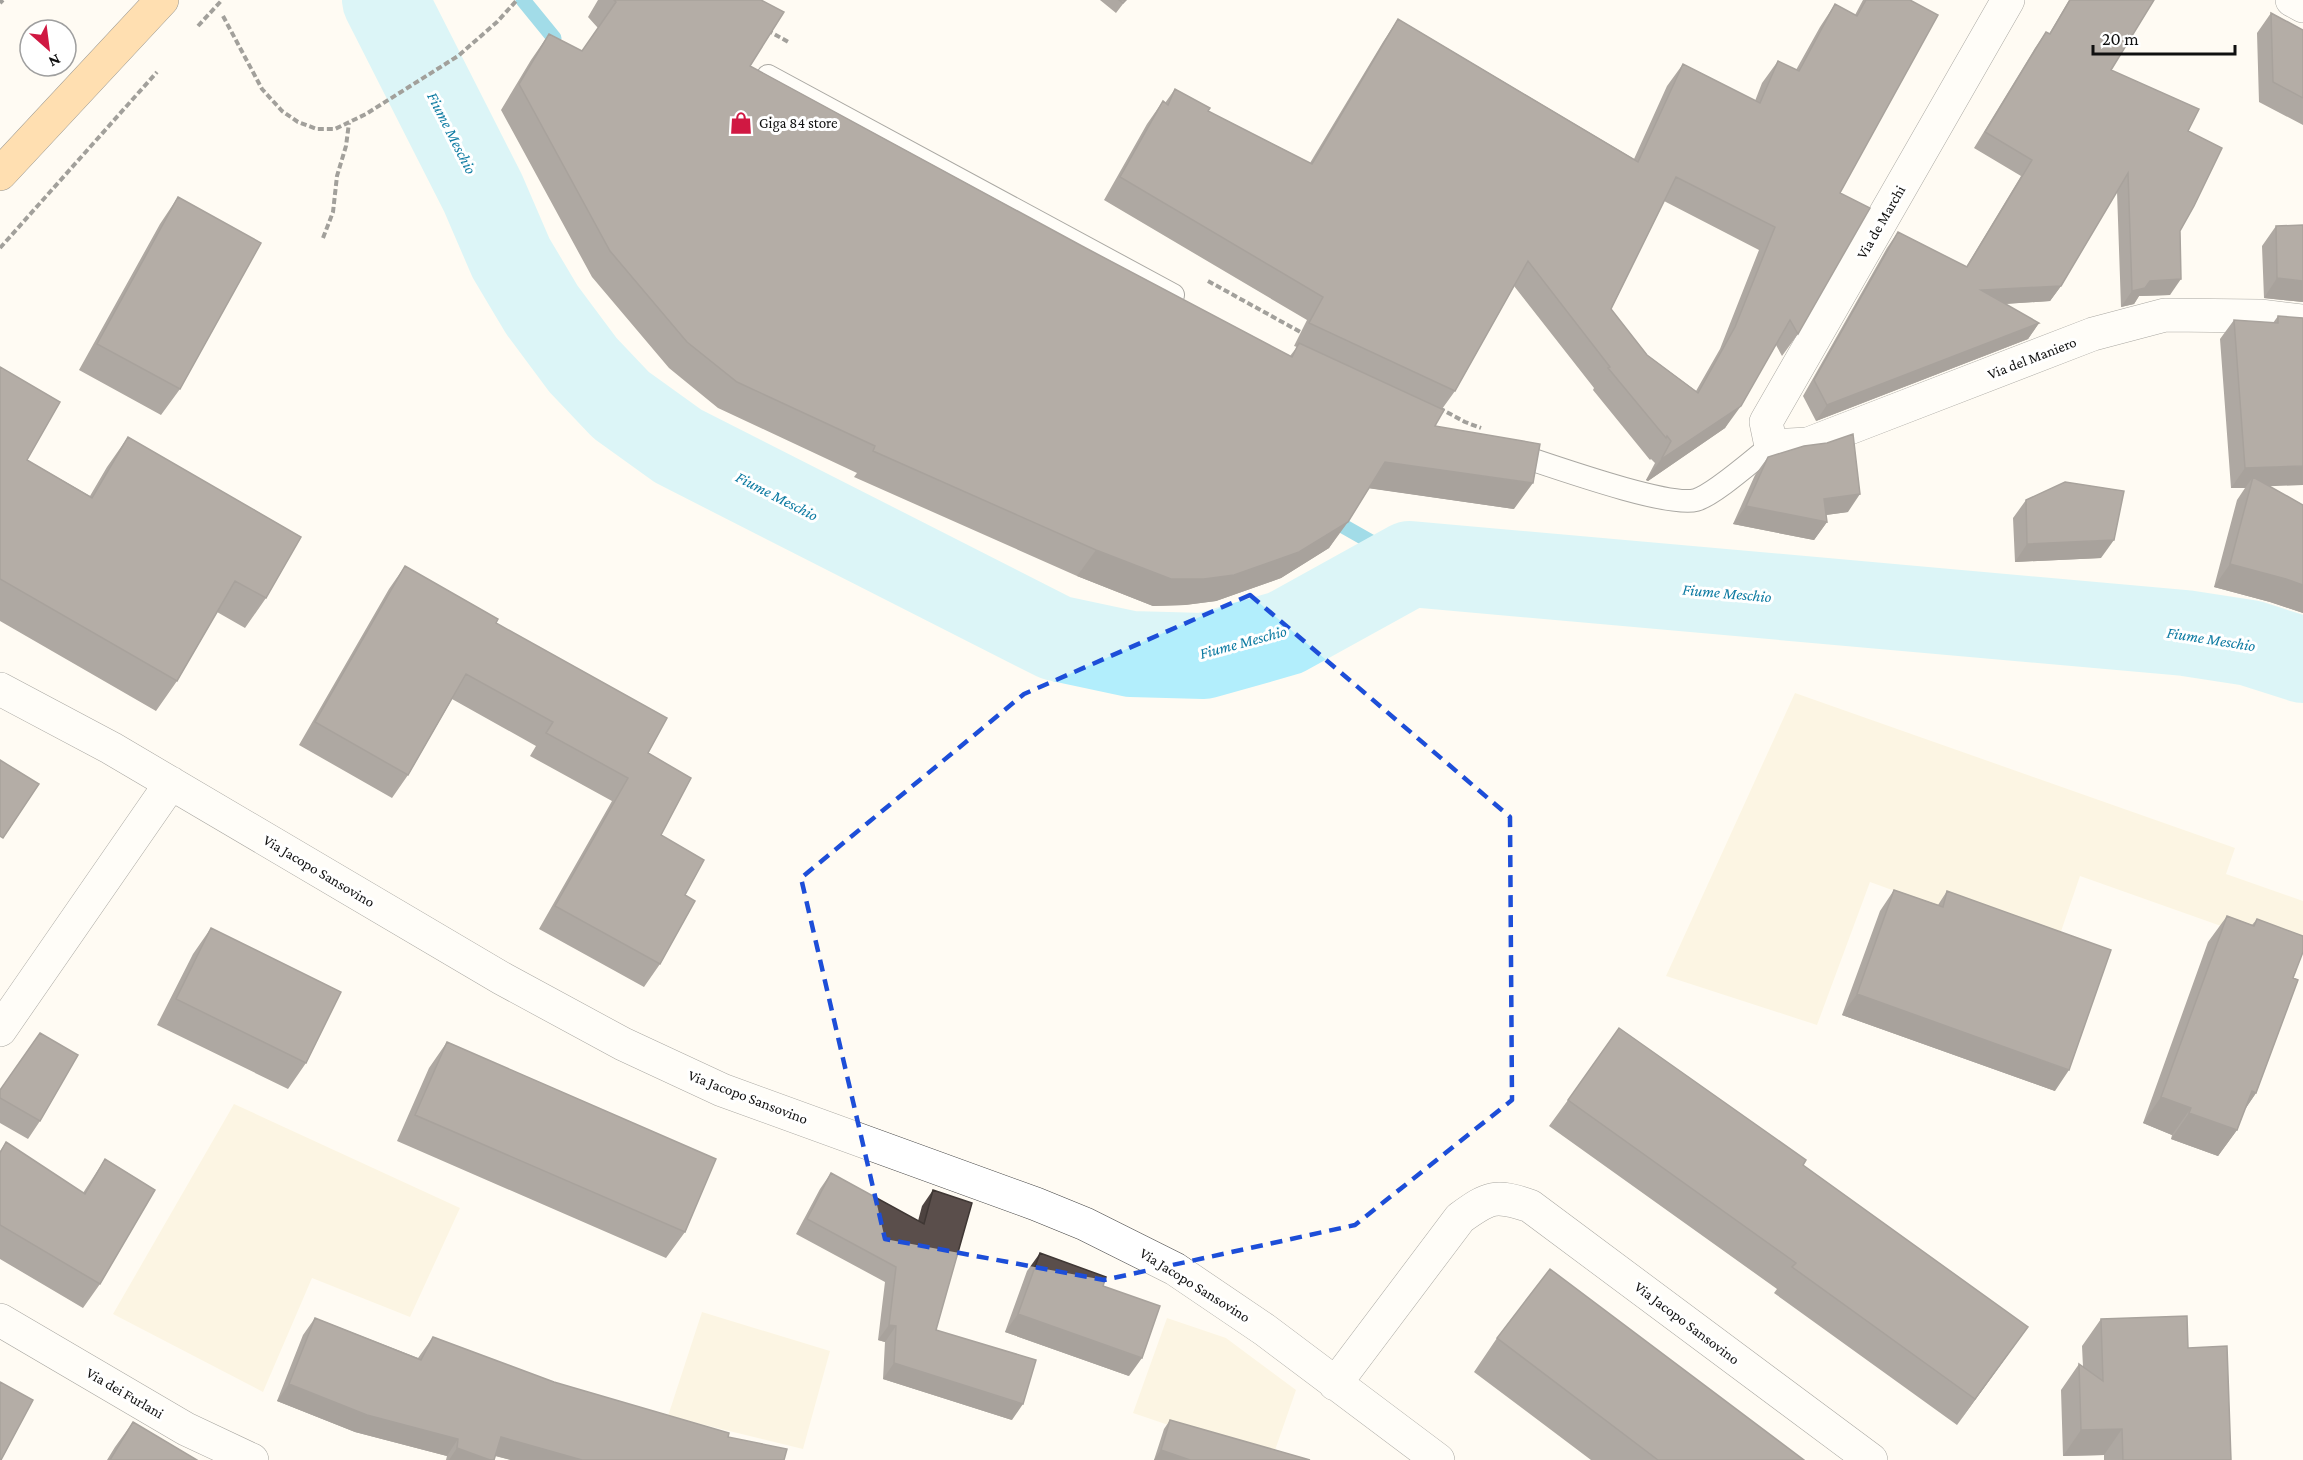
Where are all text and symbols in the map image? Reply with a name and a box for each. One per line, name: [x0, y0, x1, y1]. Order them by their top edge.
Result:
north arrow: [18, 18, 78, 78]
scale bar: [2093, 18, 2236, 56]
text: 20 m: [2102, 29, 2139, 49]
text: N: [46, 51, 64, 71]
water label: Fiume Meschio: [424, 89, 480, 177]
shop icon: Giga 84 store: [728, 110, 754, 136]
place label: Giga 84 store: [759, 115, 838, 132]
street label: Via de Marchi: [1854, 182, 1908, 261]
street label: Via del Maniero: [1985, 334, 2079, 382]
water label: Fiume Meschio: [733, 468, 821, 524]
water label: Fiume Meschio: [1682, 581, 1773, 605]
water label: Fiume Meschio: [1198, 622, 1289, 662]
water label: Fiume Meschio: [2165, 624, 2257, 654]
street label: Via Jacopo Sansovino: [260, 831, 377, 911]
street label: Via Jacopo Sansovino: [686, 1067, 810, 1128]
street label: Via Jacopo Sansovino: [1136, 1245, 1253, 1326]
street label: Via Jacopo Sansovino: [1631, 1278, 1742, 1368]
street label: Via dei Furlani: [84, 1364, 166, 1422]

